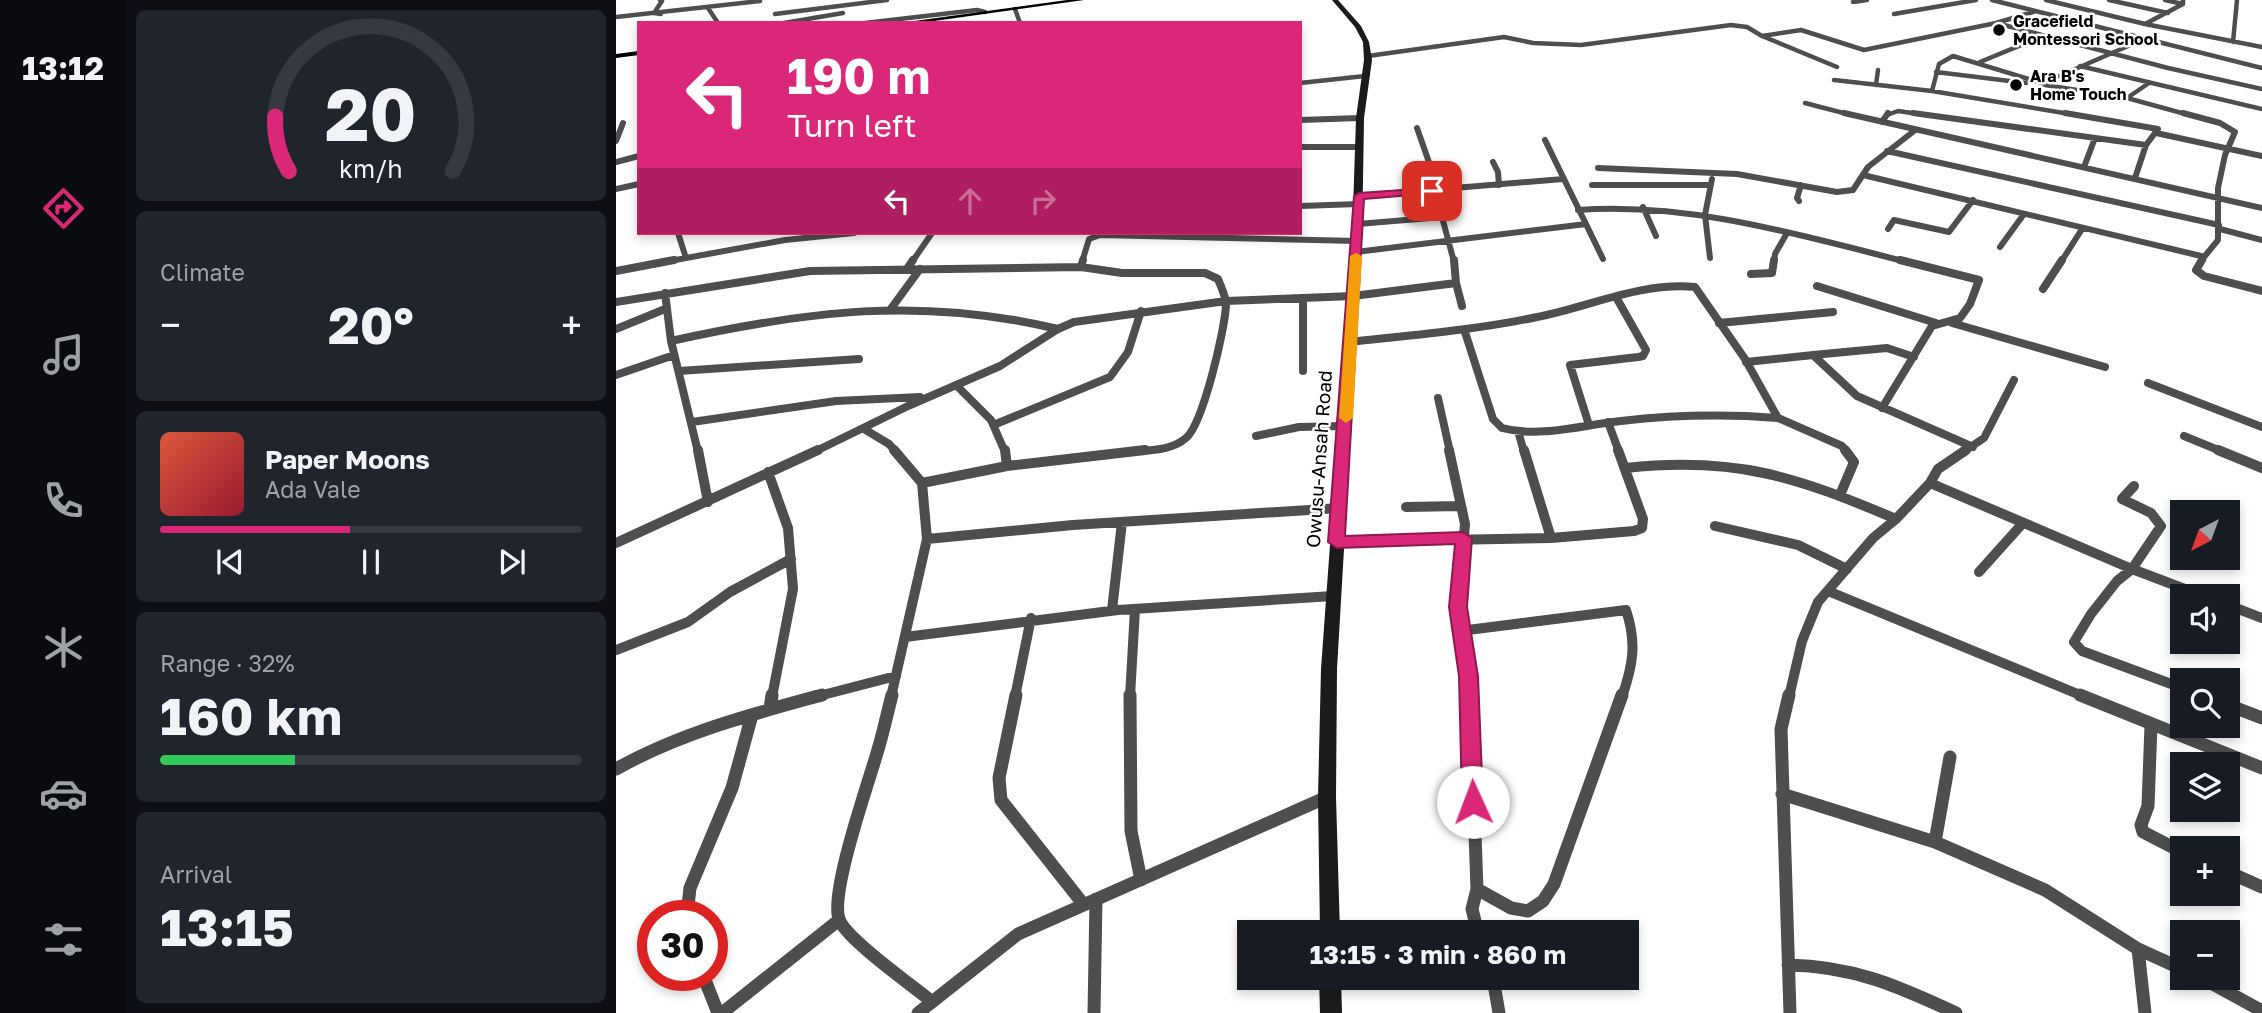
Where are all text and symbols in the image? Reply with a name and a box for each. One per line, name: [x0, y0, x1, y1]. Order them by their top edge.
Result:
place label: Gracefield Montessori School: [2013, 11, 2159, 49]
marker: Gracefield Montessori School: [1991, 22, 2007, 38]
text: 190 m: [787, 46, 930, 105]
text: 13:12: [22, 49, 104, 87]
icon: left: [672, 49, 763, 140]
place label: Ara B's Home Touch: [2030, 66, 2126, 104]
text: 20: [325, 71, 417, 158]
marker: Ara B's Home Touch: [2008, 77, 2024, 93]
text: Turn left: [787, 106, 916, 144]
text: km/h: [339, 153, 403, 184]
pin: [1402, 161, 1462, 221]
icon: arrive: [1413, 172, 1451, 210]
icon: left: [878, 182, 916, 220]
icon: ahead: [951, 182, 989, 220]
icon: right: [1024, 182, 1062, 220]
icon: directions: [39, 184, 88, 233]
text: Climate: [160, 258, 245, 286]
text: 20°: [328, 293, 414, 355]
text: −: [160, 302, 181, 347]
text: +: [561, 302, 582, 347]
icon: music: [39, 330, 88, 379]
street label: Owusu-Ansah Road: [1301, 369, 1336, 549]
text: Paper Moons: [265, 444, 430, 475]
text: Ada Vale: [265, 475, 361, 503]
icon: phone: [39, 476, 88, 525]
north arrow: [2170, 500, 2240, 570]
map controls: [2170, 500, 2240, 990]
icon: previous: [211, 543, 249, 581]
icon: pause: [352, 543, 390, 581]
icon: next: [493, 543, 531, 581]
button: sound: [2170, 584, 2240, 654]
icon: climate: [39, 623, 88, 672]
text: Range · 32%: [160, 649, 295, 677]
button: search: [2170, 668, 2240, 738]
text: 160 km: [160, 684, 342, 746]
button: layers: [2170, 752, 2240, 822]
position arrow: [1436, 765, 1510, 839]
icon: car: [39, 769, 88, 818]
button: +: [2170, 836, 2240, 906]
text: Arrival: [160, 860, 232, 888]
text: 13:15: [160, 895, 294, 957]
speed limit sign: 30: [637, 900, 728, 991]
icon: filters: [39, 915, 88, 964]
button: −: [2170, 920, 2240, 990]
text: 13:15 · 3 min · 860 m: [1310, 939, 1566, 970]

